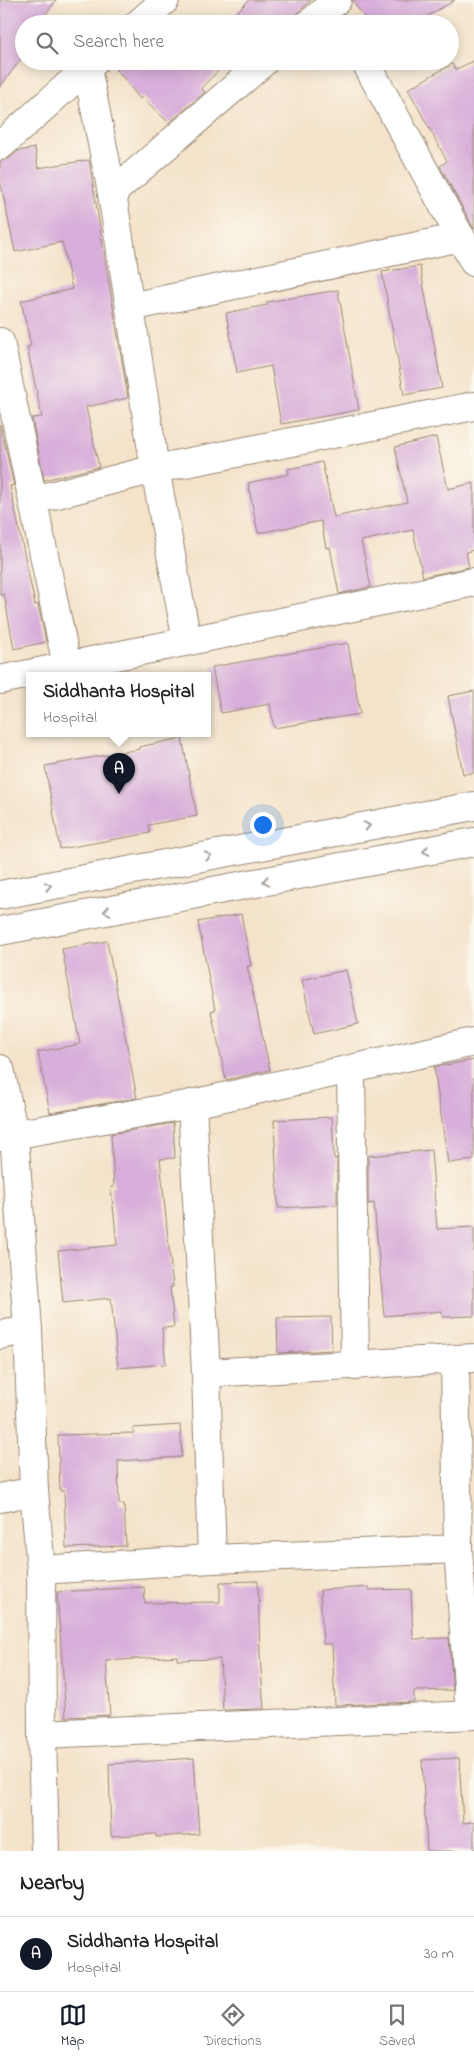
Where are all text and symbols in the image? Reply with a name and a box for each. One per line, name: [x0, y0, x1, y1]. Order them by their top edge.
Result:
search box: [15, 15, 459, 70]
icon: search: [33, 29, 61, 57]
text: Search here: [73, 29, 164, 56]
popup: [26, 672, 211, 737]
text: Siddhanta Hospital: [43, 679, 194, 706]
text: Hospital: [43, 706, 97, 730]
pin: A: [103, 753, 135, 794]
your location: [250, 812, 276, 838]
one-way arrow: [363, 822, 372, 832]
one-way arrow: [422, 845, 430, 856]
one-way arrow: [203, 852, 212, 862]
one-way arrow: [262, 875, 271, 886]
one-way arrow: [44, 881, 52, 892]
one-way arrow: [102, 906, 111, 916]
text: Nearby: [20, 1869, 84, 1899]
text: Siddhanta Hospital: [67, 1929, 218, 1956]
text: A: [31, 1942, 41, 1966]
text: 30 m: [424, 1942, 454, 1966]
text: Hospital: [67, 1956, 121, 1980]
tab: Map: [59, 2001, 87, 2052]
tab: Directions: [204, 2001, 262, 2052]
tab: Saved: [379, 2001, 415, 2052]

